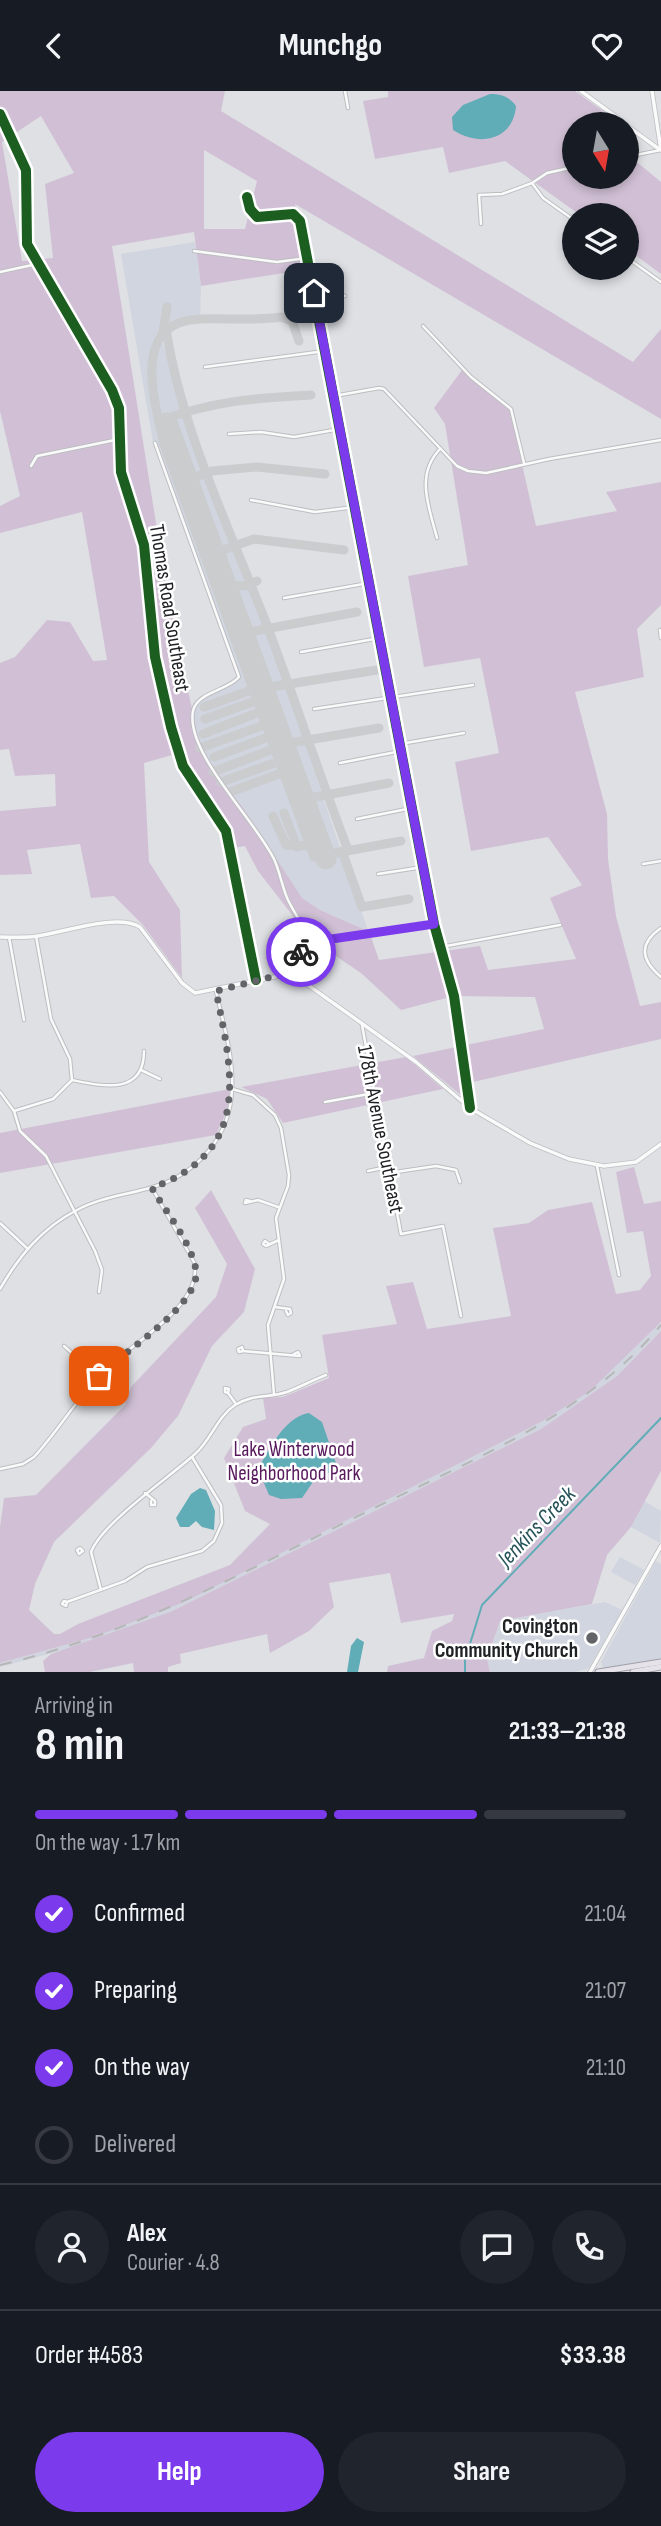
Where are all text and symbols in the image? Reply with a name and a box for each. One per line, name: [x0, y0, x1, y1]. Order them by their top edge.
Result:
text: Munchgo: [279, 26, 382, 65]
icon: back: [35, 27, 73, 65]
icon: heart: [588, 27, 626, 65]
north arrow: [562, 112, 639, 189]
map controls: [562, 112, 639, 280]
button: layers: [562, 203, 639, 280]
pin: [284, 263, 344, 323]
icon: home: [295, 274, 333, 312]
street label: Thomas Road Southeast: [144, 523, 195, 694]
courier: [266, 917, 336, 987]
icon: bike: [282, 933, 320, 971]
street label: 178th Avenue Southeast: [352, 1043, 409, 1215]
pin: [69, 1346, 129, 1406]
icon: bag: [80, 1357, 118, 1395]
park label: Lake Winterwood Neighborhood Park: [227, 1437, 361, 1486]
water label: Jenkins Creek: [490, 1480, 583, 1574]
place label: Covington Community Church: [435, 1614, 578, 1663]
marker: Covington Community Church: [584, 1630, 600, 1646]
text: Arriving in: [35, 1692, 113, 1720]
text: 21:33–21:38: [509, 1716, 626, 1747]
text: 8 min: [35, 1718, 124, 1773]
text: On the way · 1.7 km: [35, 1829, 180, 1857]
icon: check: [35, 1895, 73, 1933]
text: Confirmed: [94, 1898, 185, 1929]
text: 21:04: [584, 1900, 626, 1928]
icon: check: [35, 1972, 73, 2010]
text: Preparing: [94, 1975, 177, 2006]
text: 21:07: [585, 1977, 626, 2005]
icon: check: [35, 2049, 73, 2087]
text: On the way: [94, 2052, 190, 2083]
text: 21:10: [586, 2054, 626, 2082]
text: Delivered: [94, 2129, 176, 2160]
button: person: [35, 2210, 109, 2284]
button: chat: [460, 2210, 534, 2284]
button: phone: [552, 2210, 626, 2284]
text: Alex: [127, 2218, 167, 2249]
text: Courier · 4.8: [127, 2249, 220, 2277]
text: Order #4583: [35, 2340, 143, 2371]
text: $33.38: [560, 2340, 626, 2371]
button: Help: [35, 2432, 324, 2512]
button: Share: [338, 2432, 626, 2512]

